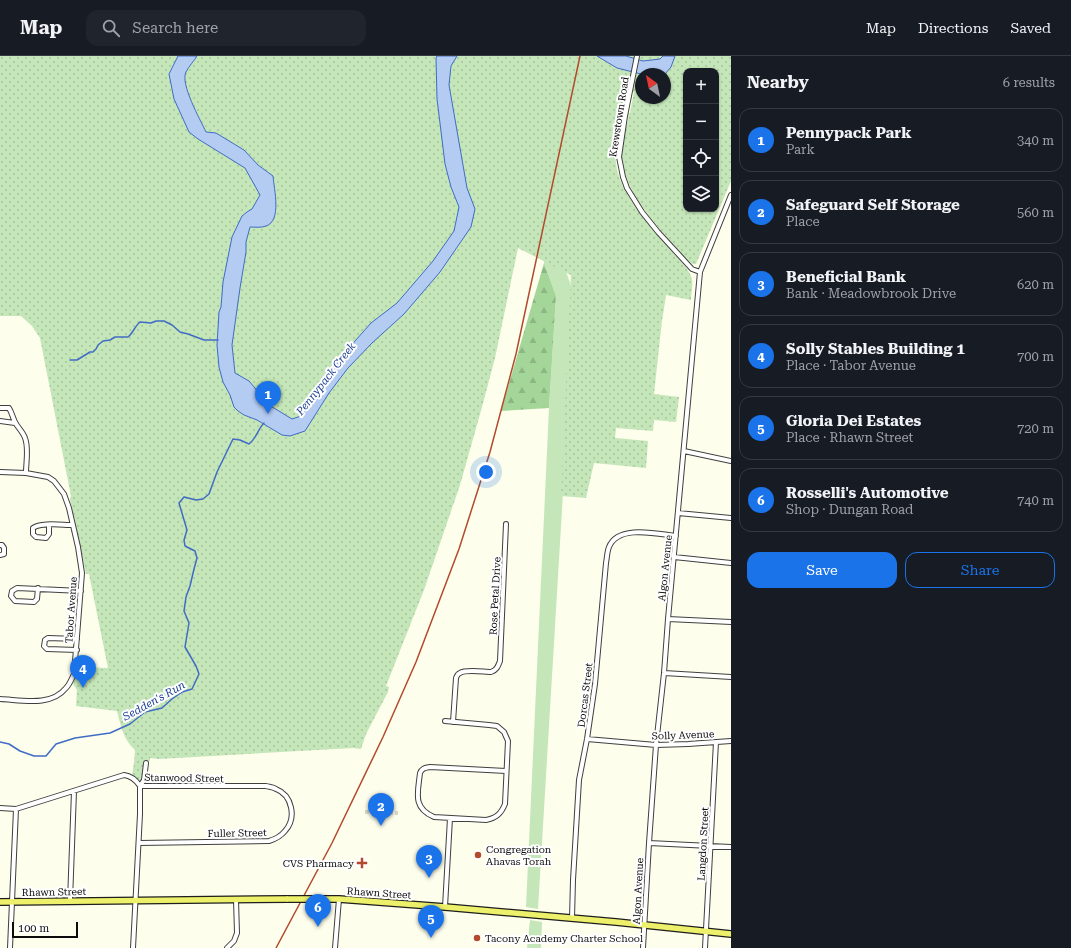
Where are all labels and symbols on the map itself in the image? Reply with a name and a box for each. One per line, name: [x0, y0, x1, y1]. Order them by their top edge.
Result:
north arrow: [635, 68, 671, 104]
street label: Krewstown Road: [607, 76, 631, 158]
water label: Pennypack Creek: [293, 340, 358, 419]
pin: 1: [255, 381, 281, 414]
your location: [476, 462, 496, 482]
street label: Algon Avenue: [656, 534, 674, 602]
street label: Rose Petal Drive: [487, 556, 503, 635]
street label: Tabor Avenue: [63, 576, 79, 644]
pin: 4: [70, 655, 96, 688]
street label: Dorcas Street: [576, 662, 594, 728]
water label: Sedden's Run: [120, 678, 188, 724]
street label: Solly Avenue: [651, 728, 715, 742]
street label: Stanwood Street: [144, 772, 224, 784]
pin: 2: [368, 793, 394, 826]
street label: Langdon Street: [696, 807, 710, 881]
street label: Fuller Street: [207, 827, 267, 839]
place label: Congregation Ahavas Torah: [486, 844, 552, 867]
pin: 3: [416, 845, 442, 878]
marker: Congregation Ahavas Torah: [473, 850, 483, 860]
street label: Algon Avenue: [631, 857, 645, 925]
place label: CVS Pharmacy: [283, 858, 354, 869]
marker: CVS Pharmacy: [357, 858, 367, 868]
street label: Rhawn Street: [346, 885, 412, 901]
street label: Rhawn Street: [22, 886, 87, 898]
pin: 6: [305, 894, 331, 927]
pin: 5: [418, 905, 444, 938]
scale bar: [12, 920, 78, 939]
marker: Tacony Academy Charter School: [472, 933, 482, 943]
place label: Tacony Academy Charter School: [485, 933, 643, 944]

